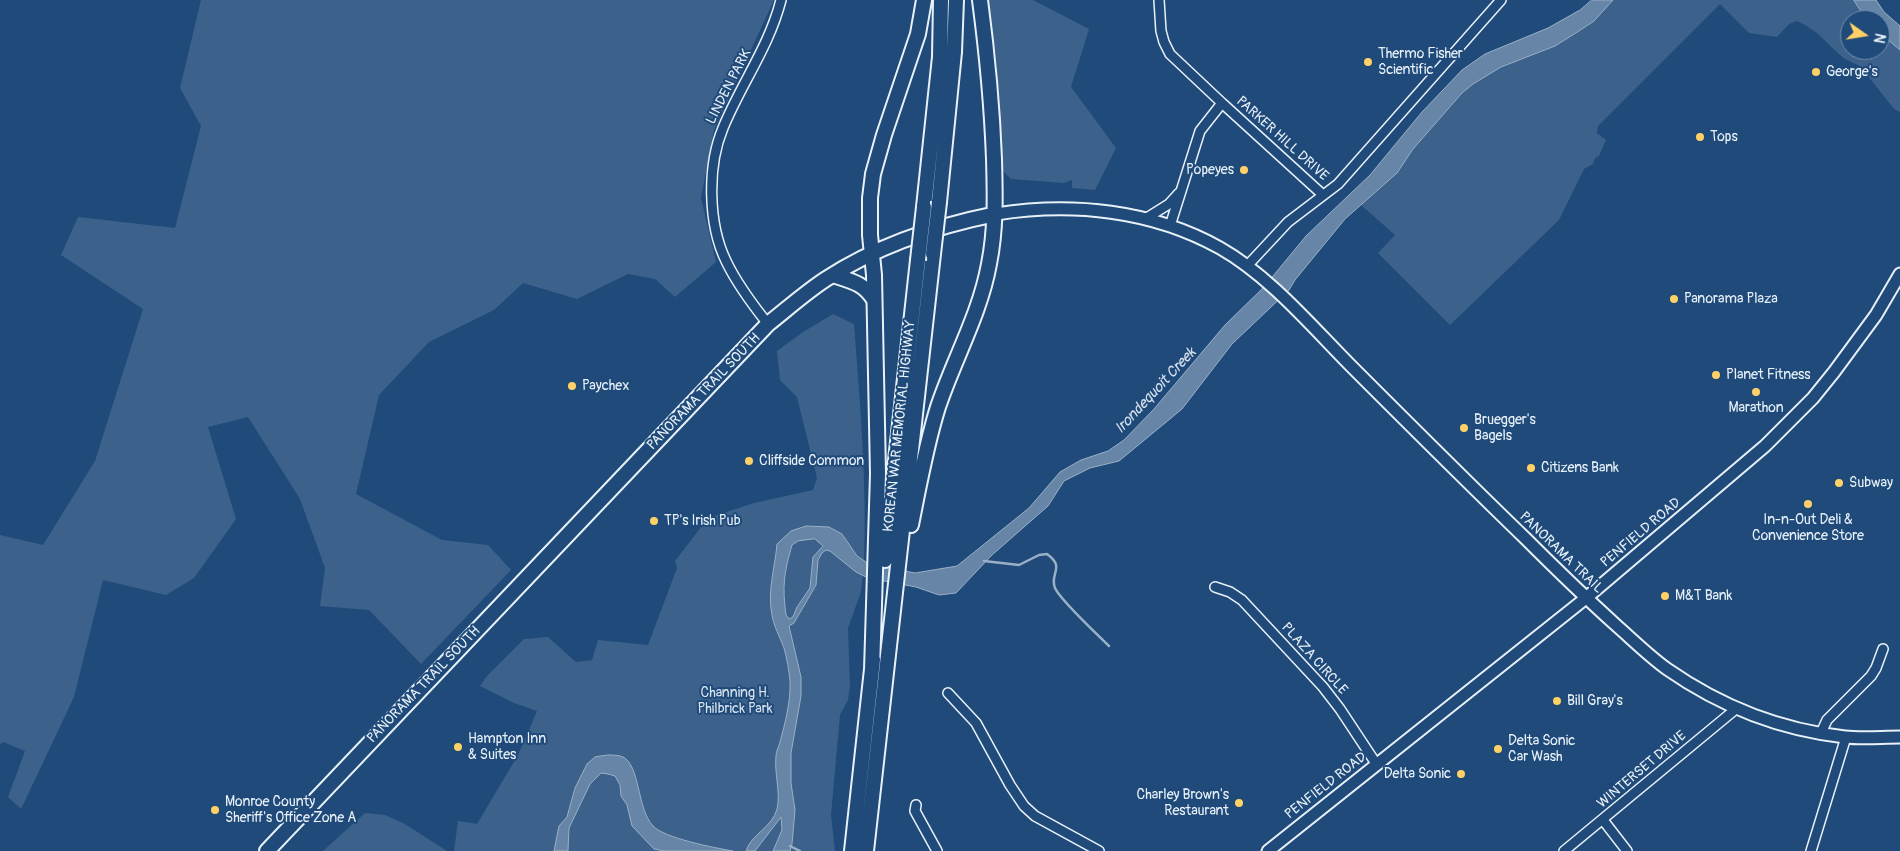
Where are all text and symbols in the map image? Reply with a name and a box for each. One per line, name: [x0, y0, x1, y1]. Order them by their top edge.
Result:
north arrow: [1840, 10, 1890, 60]
text: N: [1870, 32, 1888, 45]
place label: Thermo Fisher Scientific: [1378, 46, 1463, 78]
street label: LINDEN PARK: [703, 47, 755, 127]
marker: Thermo Fisher Scientific: [1362, 56, 1374, 68]
place label: George's: [1826, 64, 1878, 80]
marker: George's: [1810, 66, 1822, 78]
street label: PARKER HILL DRIVE: [1232, 93, 1332, 185]
place label: Tops: [1710, 129, 1738, 145]
marker: Tops: [1694, 131, 1706, 143]
place label: Popeyes: [1186, 162, 1234, 178]
marker: Popeyes: [1238, 164, 1250, 176]
place label: Panorama Plaza: [1684, 291, 1778, 307]
marker: Panorama Plaza: [1668, 293, 1680, 305]
street label: KOREAN WAR MEMORIAL HIGHWAY: [881, 319, 919, 533]
street label: PANORAMA TRAIL SOUTH: [644, 330, 764, 454]
water label: Irondequoit Creek: [1112, 344, 1200, 438]
place label: Planet Fitness: [1726, 367, 1811, 383]
marker: Planet Fitness: [1710, 369, 1722, 381]
place label: Paychex: [582, 378, 629, 394]
marker: Paychex: [566, 380, 578, 392]
marker: Marathon: [1750, 386, 1762, 398]
place label: Marathon: [1728, 400, 1784, 416]
place label: Bruegger's Bagels: [1474, 412, 1536, 444]
marker: Bruegger's Bagels: [1458, 422, 1470, 434]
place label: Cliffside Common: [759, 453, 864, 469]
marker: Cliffside Common: [743, 455, 755, 467]
place label: Citizens Bank: [1541, 460, 1619, 476]
marker: Citizens Bank: [1525, 462, 1537, 474]
place label: Subway: [1849, 475, 1893, 491]
marker: Subway: [1833, 477, 1845, 489]
street label: PENFIELD ROAD: [1598, 495, 1684, 571]
marker: In-n-Out Deli & Convenience Store: [1802, 498, 1814, 510]
street label: PANORAMA TRAIL: [1516, 509, 1606, 597]
place label: In-n-Out Deli & Convenience Store: [1752, 512, 1864, 544]
place label: TP's Irish Pub: [664, 513, 741, 529]
marker: TP's Irish Pub: [648, 515, 660, 527]
place label: M&T Bank: [1675, 588, 1732, 604]
marker: M&T Bank: [1659, 590, 1671, 602]
street label: PLAZA CIRCLE: [1277, 620, 1351, 698]
street label: PANORAMA TRAIL SOUTH: [364, 623, 484, 747]
park label: Channing H. Philbrick Park: [697, 685, 773, 718]
place label: Bill Gray's: [1567, 693, 1623, 709]
marker: Bill Gray's: [1551, 695, 1563, 707]
street label: WINTERSET DRIVE: [1594, 728, 1690, 812]
place label: Hampton Inn & Suites: [468, 731, 546, 764]
place label: Delta Sonic Car Wash: [1508, 733, 1575, 766]
marker: Hampton Inn & Suites: [452, 741, 464, 753]
marker: Delta Sonic Car Wash: [1492, 743, 1504, 755]
street label: PENFIELD ROAD: [1282, 749, 1370, 823]
place label: Delta Sonic: [1384, 766, 1451, 782]
marker: Delta Sonic: [1455, 768, 1467, 780]
place label: Charley Brown's Restaurant: [1137, 787, 1229, 820]
place label: Monroe County Sheriff's Office Zone A: [225, 794, 356, 826]
marker: Charley Brown's Restaurant: [1233, 797, 1245, 809]
marker: Monroe County Sheriff's Office Zone A: [209, 804, 221, 816]

